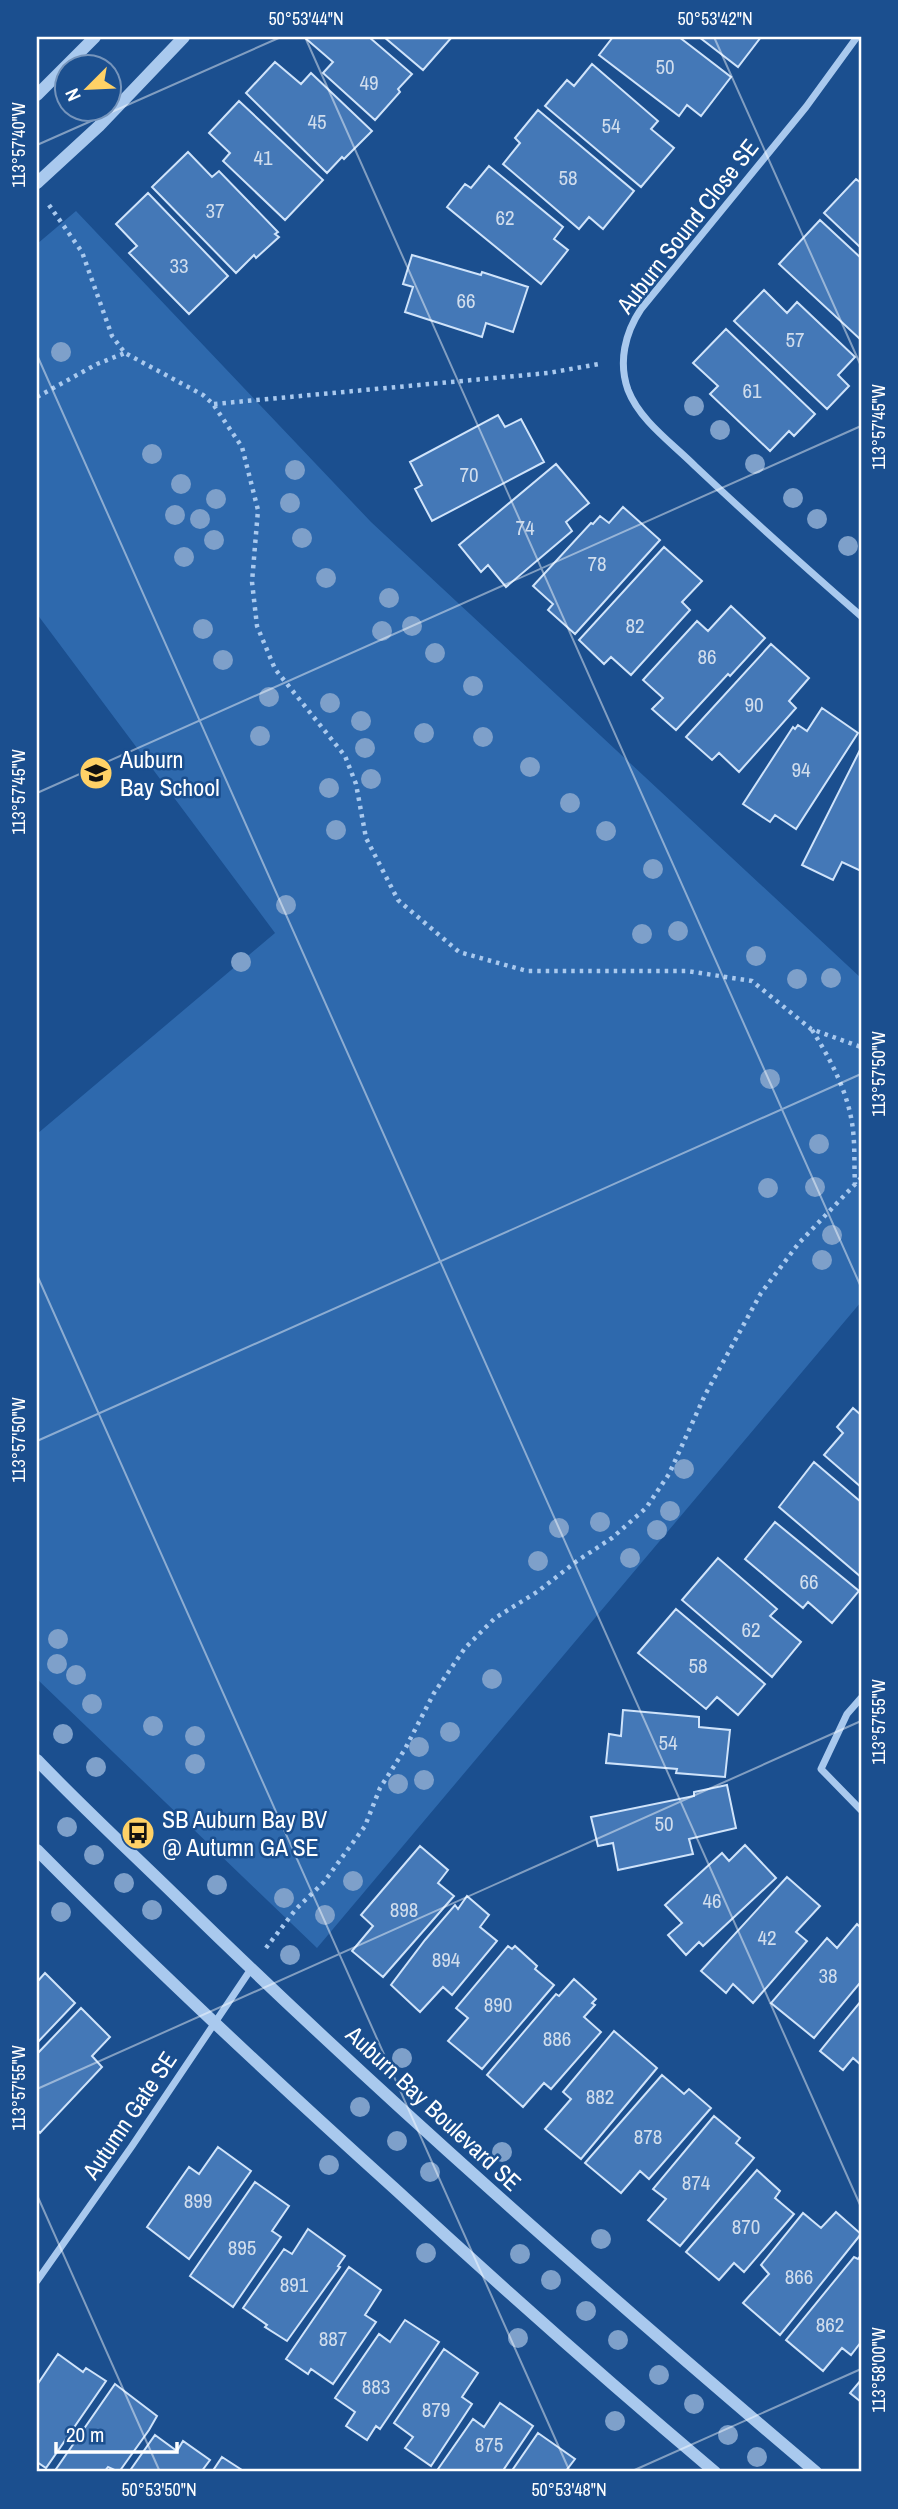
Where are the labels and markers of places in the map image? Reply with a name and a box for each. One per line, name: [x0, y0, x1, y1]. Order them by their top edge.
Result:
place label: Auburn Bay School: [119, 743, 220, 803]
school or university icon: Auburn Bay School: [77, 754, 115, 792]
place label: SB Auburn Bay BV @ Autumn GA SE: [162, 1803, 327, 1863]
bus stop icon: SB Auburn Bay BV @ Autumn GA SE: [119, 1814, 157, 1852]

